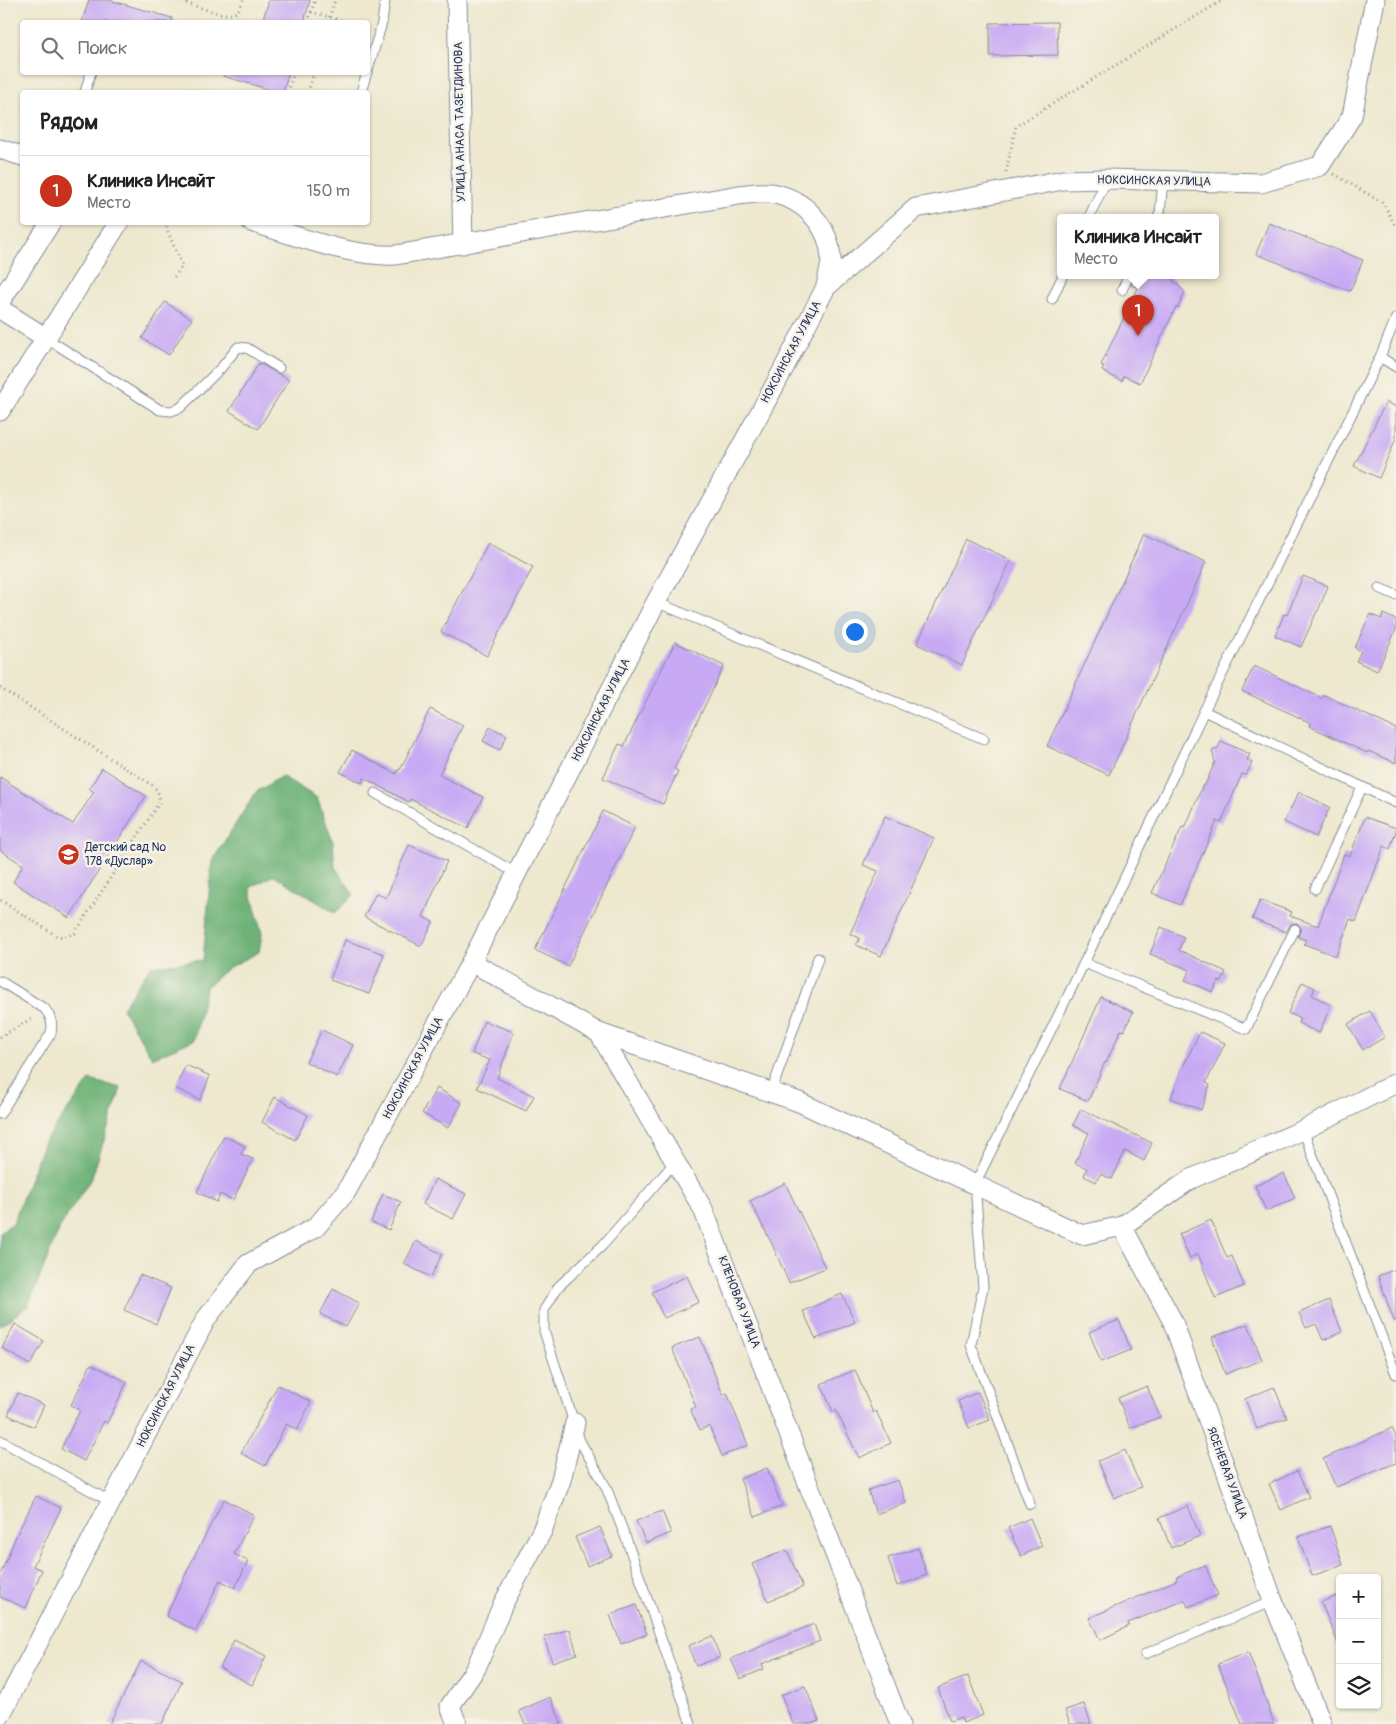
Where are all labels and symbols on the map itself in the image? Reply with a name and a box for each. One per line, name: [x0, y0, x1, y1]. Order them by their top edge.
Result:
street label: УЛИЦА АНАСА ТАЗЕТДИНОВА: [451, 42, 469, 202]
street label: НОКСИНСКАЯ УЛИЦА: [1097, 173, 1211, 189]
pin: 1: [1122, 295, 1154, 336]
street label: НОКСИНСКАЯ УЛИЦА: [758, 298, 824, 406]
your location: [842, 619, 868, 645]
street label: НОКСИНСКАЯ УЛИЦА: [568, 656, 634, 764]
place label: Детский сад № 178 «Дуслар»: [84, 840, 167, 869]
school or university icon: Детский сад № 178 «Дуслар»: [57, 842, 81, 866]
street label: НОКСИНСКАЯ УЛИЦА: [380, 1014, 446, 1122]
street label: КЛЕНОВАЯ УЛИЦА: [715, 1254, 764, 1350]
street label: НОКСИНСКАЯ УЛИЦА: [133, 1342, 199, 1450]
street label: ЯСЕНЕВАЯ УЛИЦА: [1203, 1425, 1251, 1521]

